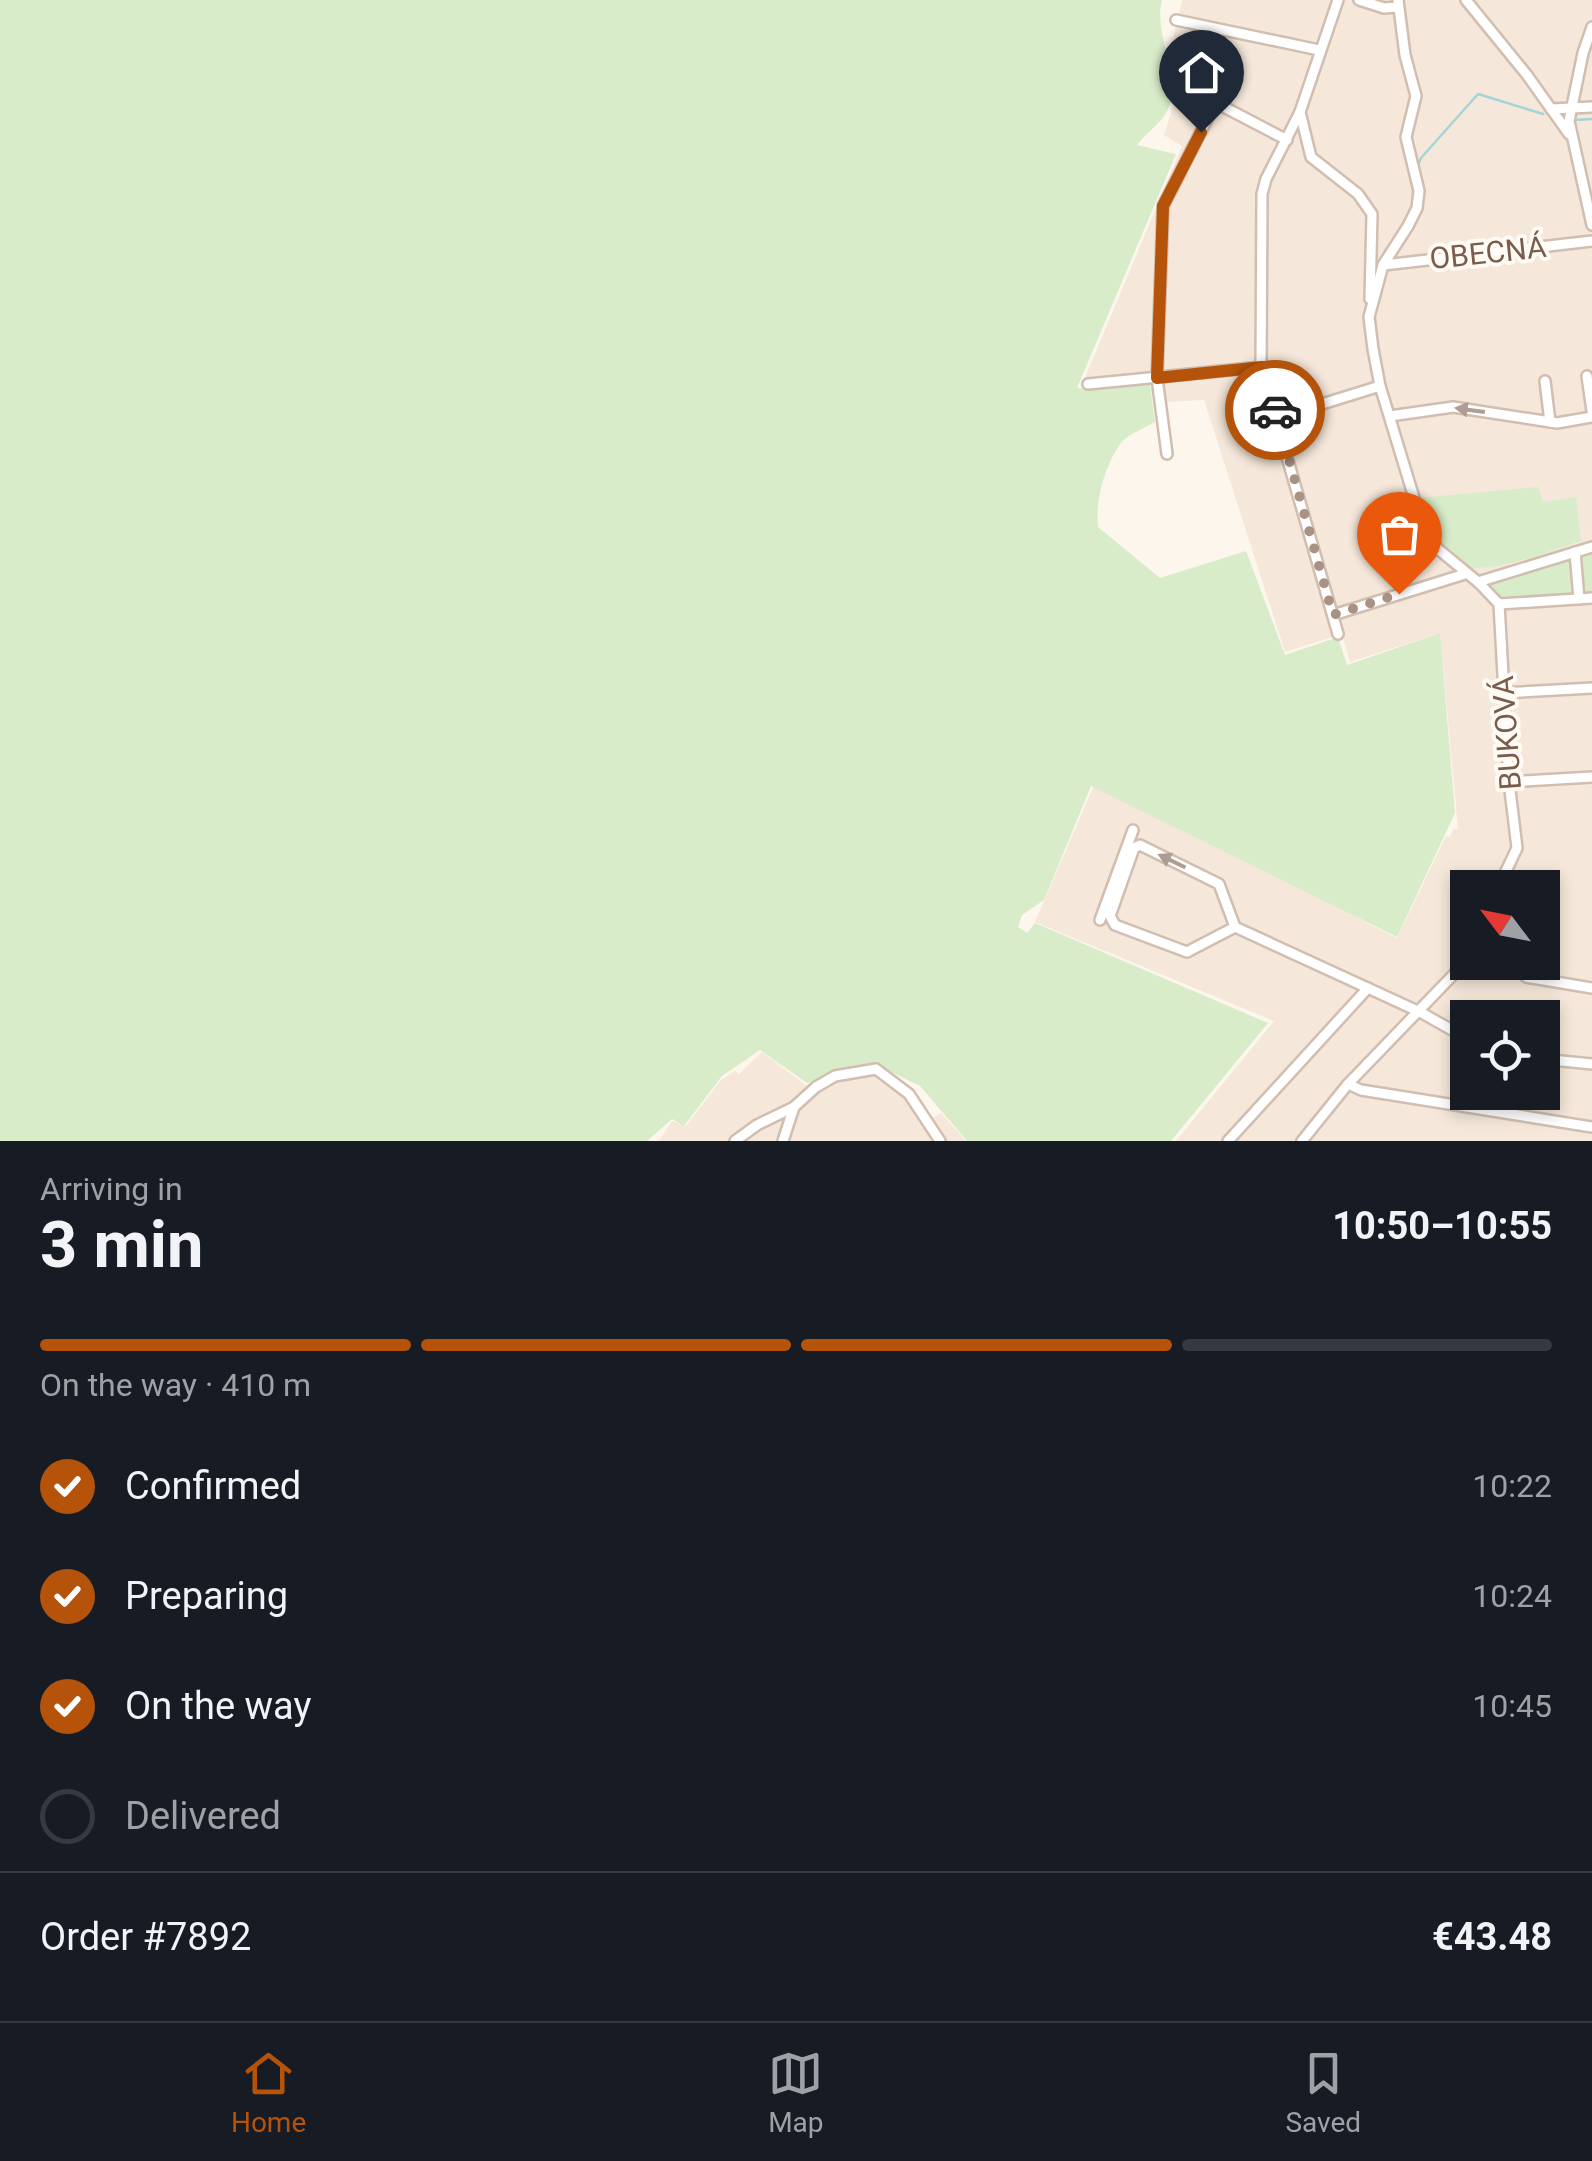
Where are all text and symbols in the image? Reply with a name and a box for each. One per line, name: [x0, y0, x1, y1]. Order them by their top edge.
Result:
pin: [1159, 30, 1244, 133]
icon: home: [1174, 45, 1229, 100]
street label: OBECNÁ: [1428, 229, 1548, 276]
courier: [1225, 360, 1325, 460]
icon: car: [1248, 383, 1303, 438]
one-way arrow: [1454, 402, 1486, 417]
pin: [1357, 492, 1442, 595]
icon: bag: [1372, 507, 1427, 562]
street label: BUKOVÁ: [1485, 674, 1528, 791]
one-way arrow: [1158, 853, 1187, 870]
north arrow: [1450, 870, 1560, 980]
map controls: [1450, 870, 1560, 1110]
button: locate: [1450, 1000, 1560, 1110]
text: Arriving in: [40, 1170, 183, 1208]
text: 10:50–10:55: [1332, 1204, 1552, 1248]
text: 3 min: [40, 1207, 203, 1283]
text: On the way · 410 m: [40, 1366, 311, 1404]
icon: check: [40, 1459, 95, 1514]
text: Confirmed: [125, 1464, 301, 1508]
text: 10:22: [1472, 1467, 1552, 1505]
icon: check: [40, 1569, 95, 1624]
text: Preparing: [125, 1574, 288, 1618]
text: 10:24: [1472, 1577, 1552, 1615]
icon: check: [40, 1679, 95, 1734]
text: On the way: [125, 1684, 311, 1728]
text: 10:45: [1472, 1687, 1552, 1725]
text: Delivered: [125, 1794, 281, 1838]
text: Order #7892: [40, 1915, 251, 1959]
text: €43.48: [1432, 1915, 1552, 1959]
tab: Home: [231, 2046, 306, 2139]
tab: Map: [768, 2046, 824, 2139]
tab: Saved: [1285, 2046, 1361, 2139]

